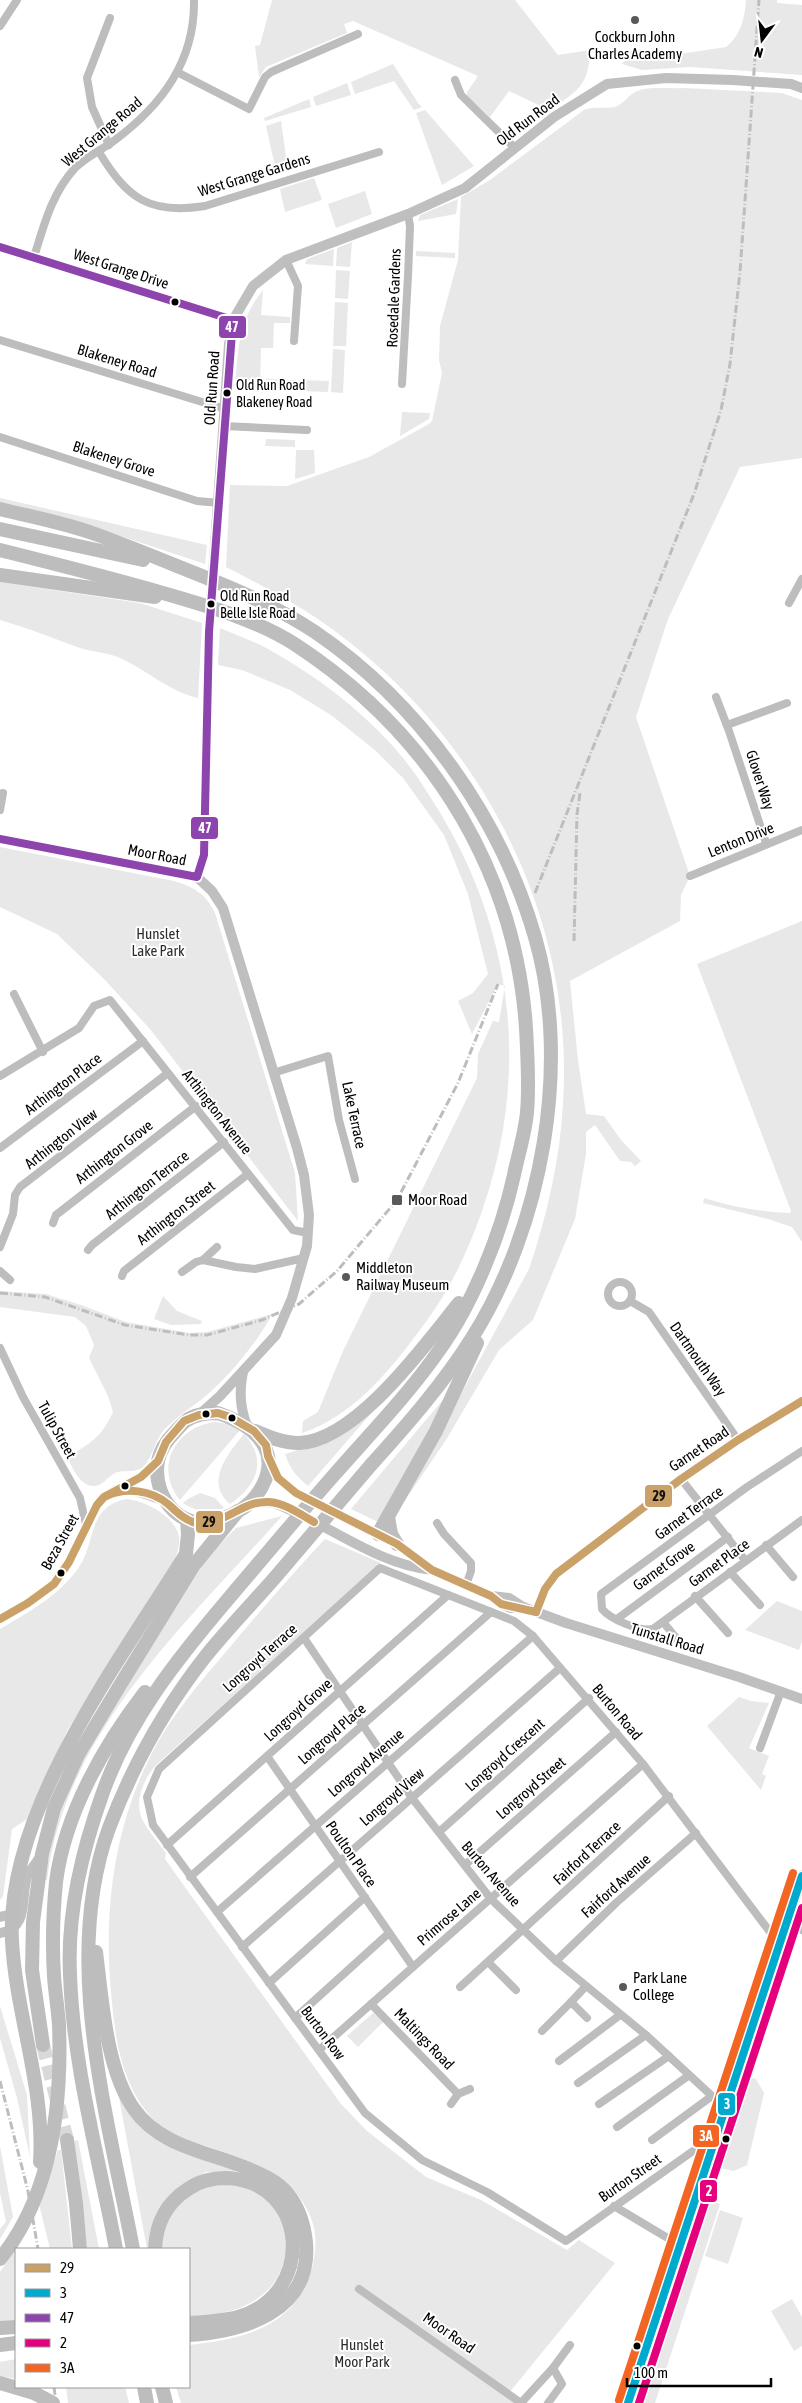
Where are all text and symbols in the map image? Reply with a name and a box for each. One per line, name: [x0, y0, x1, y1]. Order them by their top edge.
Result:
marker: Cockburn John Charles Academy: [629, 14, 641, 26]
north arrow: [737, 15, 787, 65]
place label: Cockburn John Charles Academy: [588, 28, 682, 62]
text: N: [753, 44, 765, 61]
street label: Old Run Road: [493, 90, 563, 149]
street label: West Grange Road: [58, 93, 145, 170]
street label: West Grange Gardens: [196, 149, 312, 200]
street label: West Grange Drive: [71, 245, 171, 292]
street label: Rosedale Gardens: [383, 248, 404, 348]
unlabelled marker: [170, 297, 180, 307]
line badge: 47: [218, 315, 247, 339]
text: 47: [224, 319, 239, 335]
street label: Blakeney Road: [75, 340, 159, 381]
street label: Old Run Road: [200, 350, 223, 426]
place label: Old Run Road Blakeney Road: [236, 377, 313, 410]
marker: Old Run Road Blakeney Road: [222, 388, 232, 398]
street label: Blakeney Grove: [71, 437, 158, 480]
place label: Old Run Road Belle Isle Road: [220, 588, 296, 621]
marker: Old Run Road Belle Isle Road: [206, 599, 216, 609]
street label: Glover Way: [743, 748, 778, 812]
line badge: 47: [190, 816, 219, 840]
street label: Lenton Drive: [705, 819, 776, 860]
text: 47: [197, 820, 212, 836]
street label: Moor Road: [126, 841, 188, 869]
park label: Hunslet Lake Park: [132, 925, 185, 959]
street label: Arthington Place: [21, 1049, 105, 1118]
street label: Arthington Avenue: [179, 1066, 256, 1157]
street label: Lake Terrace: [339, 1080, 370, 1150]
street label: Arthington View: [21, 1105, 100, 1172]
street label: Arthington Grove: [72, 1116, 156, 1187]
street label: Arthington Terrace: [102, 1147, 192, 1222]
street label: Arthington Street: [133, 1177, 218, 1248]
place label: Moor Road: [408, 1191, 467, 1208]
marker: Moor Road: [390, 1193, 404, 1207]
place label: Middleton Railway Museum: [356, 1259, 449, 1293]
marker: Middleton Railway Museum: [340, 1271, 352, 1283]
street label: Dartmouth Way: [667, 1318, 730, 1399]
street label: Tulip Street: [35, 1398, 80, 1461]
unlabelled marker: [201, 1409, 211, 1419]
unlabelled marker: [227, 1413, 237, 1423]
street label: Garnet Road: [666, 1422, 732, 1475]
unlabelled marker: [120, 1481, 130, 1491]
street label: Garnet Terrace: [651, 1482, 726, 1543]
line badge: 29: [644, 1484, 673, 1508]
text: 29: [652, 1488, 666, 1504]
line badge: 29: [195, 1510, 224, 1534]
street label: Beza Street: [37, 1511, 82, 1573]
text: 29: [202, 1514, 216, 1530]
street label: Garnet Place: [685, 1535, 752, 1590]
street label: Garnet Grove: [630, 1537, 698, 1594]
unlabelled marker: [56, 1568, 66, 1578]
street label: Tunstall Road: [629, 1619, 706, 1658]
street label: Longroyd Terrace: [219, 1620, 300, 1695]
street label: Longroyd Grove: [260, 1675, 335, 1744]
street label: Burton Road: [589, 1680, 646, 1743]
street label: Longroyd Place: [294, 1700, 369, 1768]
street label: Longroyd Crescent: [462, 1715, 548, 1795]
street label: Longroyd Avenue: [324, 1725, 407, 1800]
street label: Longroyd Street: [493, 1753, 569, 1822]
street label: Longroyd View: [356, 1764, 427, 1829]
street label: Poulton Place: [322, 1817, 380, 1890]
street label: Fairford Terrace: [550, 1817, 624, 1888]
street label: Burton Avenue: [458, 1838, 524, 1910]
street label: Fairford Avenue: [578, 1850, 654, 1921]
street label: Primrose Lane: [413, 1884, 484, 1949]
place label: Park Lane College: [633, 1969, 687, 2003]
marker: Park Lane College: [617, 1981, 629, 1993]
street label: Burton Row: [298, 2003, 349, 2063]
street label: Maltings Road: [391, 2005, 458, 2073]
line badge: 3: [717, 2092, 736, 2116]
text: 3: [724, 2096, 730, 2112]
line badge: 3A: [692, 2124, 720, 2148]
text: 3A: [699, 2128, 713, 2144]
unlabelled marker: [721, 2134, 731, 2144]
street label: Burton Street: [595, 2150, 664, 2205]
line badge: 2: [699, 2179, 718, 2203]
text: 2: [706, 2183, 713, 2199]
legend: [15, 2248, 190, 2388]
text: 29: [60, 2259, 74, 2276]
text: 3: [60, 2284, 67, 2301]
text: 47: [60, 2309, 74, 2326]
street label: Moor Road: [420, 2309, 478, 2357]
text: 2: [60, 2334, 67, 2351]
park label: Hunslet Moor Park: [334, 2336, 390, 2370]
unlabelled marker: [632, 2341, 642, 2351]
scale bar: [627, 2356, 771, 2388]
text: 3A: [60, 2359, 75, 2376]
text: 100 m: [634, 2364, 668, 2381]

